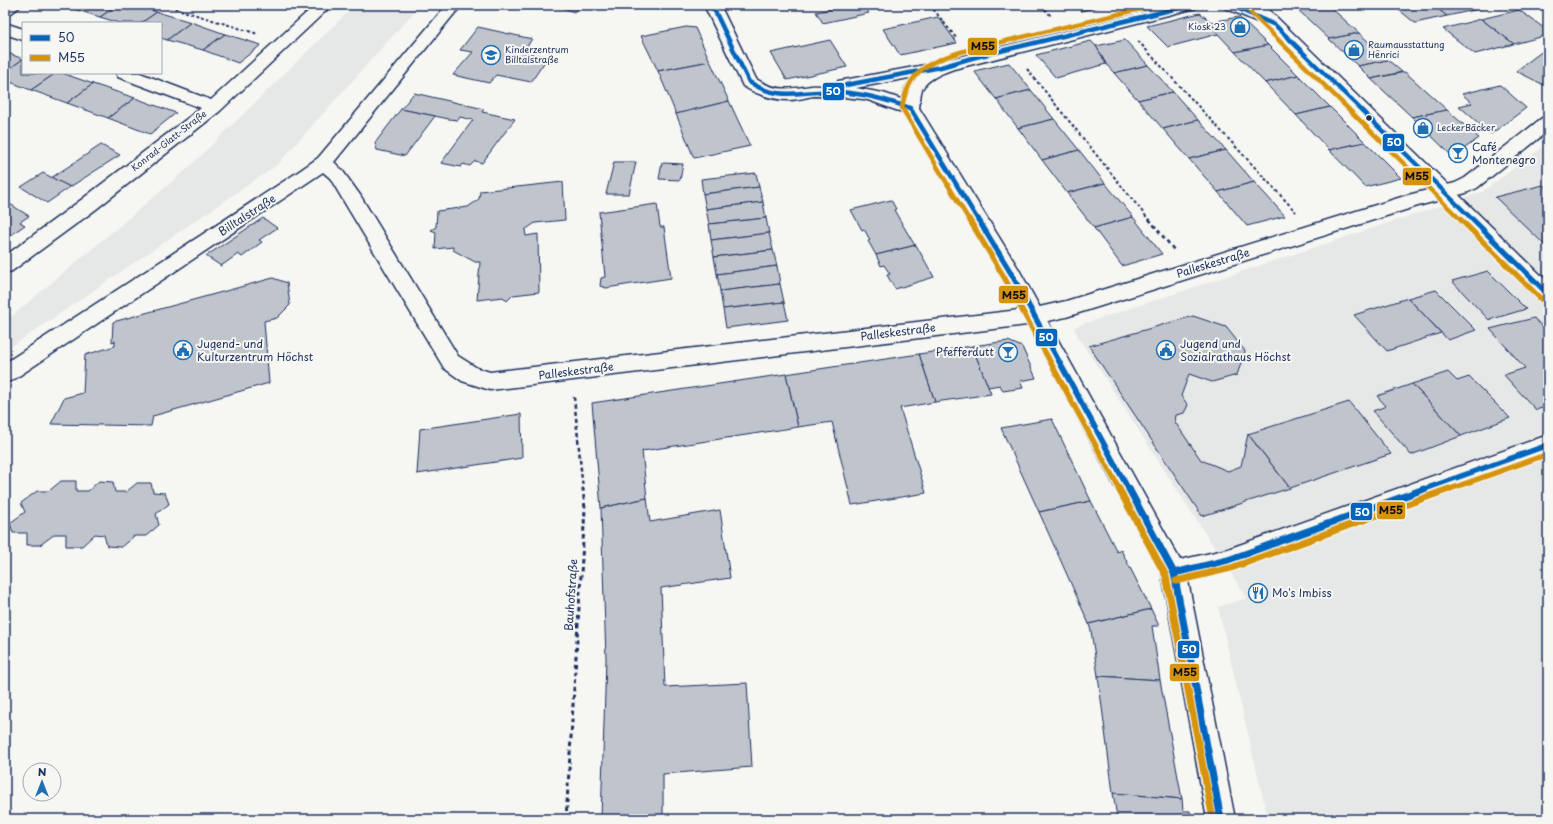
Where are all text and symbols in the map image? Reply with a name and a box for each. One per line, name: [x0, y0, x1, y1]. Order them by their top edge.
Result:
shop icon: Kiosk 23: [1229, 16, 1251, 38]
place label: Kiosk 23: [1188, 19, 1226, 33]
legend: [22, 22, 162, 74]
text: 50: [58, 28, 75, 46]
line badge: M55: [967, 37, 998, 56]
text: M55: [971, 37, 995, 54]
place label: Raumausstattung Henrici: [1368, 37, 1444, 61]
shop icon: Raumausstattung Henrici: [1343, 39, 1365, 61]
place label: Kinderzentrum Billtalstraße: [505, 42, 569, 66]
school or university icon: Kinderzentrum Billtalstraße: [480, 44, 502, 66]
text: M55: [58, 48, 85, 66]
line badge: 50: [822, 82, 845, 101]
text: 50: [825, 82, 841, 99]
street label: Konrad-Glatt-Straße: [128, 106, 209, 174]
unlabelled marker: [1364, 113, 1374, 123]
shop icon: LeckerBäcker: [1412, 117, 1434, 139]
place label: LeckerBäcker: [1437, 120, 1496, 134]
line badge: 50: [1382, 133, 1405, 152]
text: 50: [1386, 133, 1402, 150]
place label: Café Montenegro: [1472, 138, 1536, 168]
bar icon: Café Montenegro: [1447, 142, 1469, 164]
line badge: M55: [1402, 167, 1432, 186]
text: M55: [1405, 167, 1429, 184]
street label: Billtalstraße: [215, 190, 279, 239]
street label: Palleskestraße: [1174, 243, 1252, 282]
line badge: M55: [998, 285, 1029, 304]
text: M55: [1002, 286, 1026, 303]
street label: Palleskestraße: [859, 318, 937, 345]
line badge: 50: [1035, 328, 1058, 347]
text: 50: [1038, 328, 1054, 345]
place label: Jugend- und Kulturzentrum Höchst: [197, 335, 314, 365]
place label: Jugend und Sozialrathaus Höchst: [1180, 335, 1291, 365]
public building icon: Jugend- und Kulturzentrum Höchst: [172, 339, 194, 361]
public building icon: Jugend und Sozialrathaus Höchst: [1155, 339, 1177, 361]
bar icon: Pfefferdutt: [997, 341, 1019, 363]
place label: Pfefferdutt: [936, 343, 995, 360]
street label: Palleskestraße: [537, 357, 615, 384]
line badge: M55: [1376, 501, 1406, 520]
text: M55: [1379, 501, 1403, 518]
line badge: 50: [1350, 502, 1373, 521]
text: 50: [1354, 503, 1370, 520]
street label: Bauhofstraße: [560, 558, 582, 632]
restaurant icon: Mo's Imbiss: [1247, 582, 1269, 604]
place label: Mo's Imbiss: [1272, 584, 1332, 601]
line badge: 50: [1177, 640, 1200, 659]
text: 50: [1181, 640, 1197, 657]
line badge: M55: [1169, 663, 1200, 682]
text: M55: [1173, 663, 1197, 680]
north arrow: [22, 762, 62, 802]
text: N: [38, 763, 47, 780]

